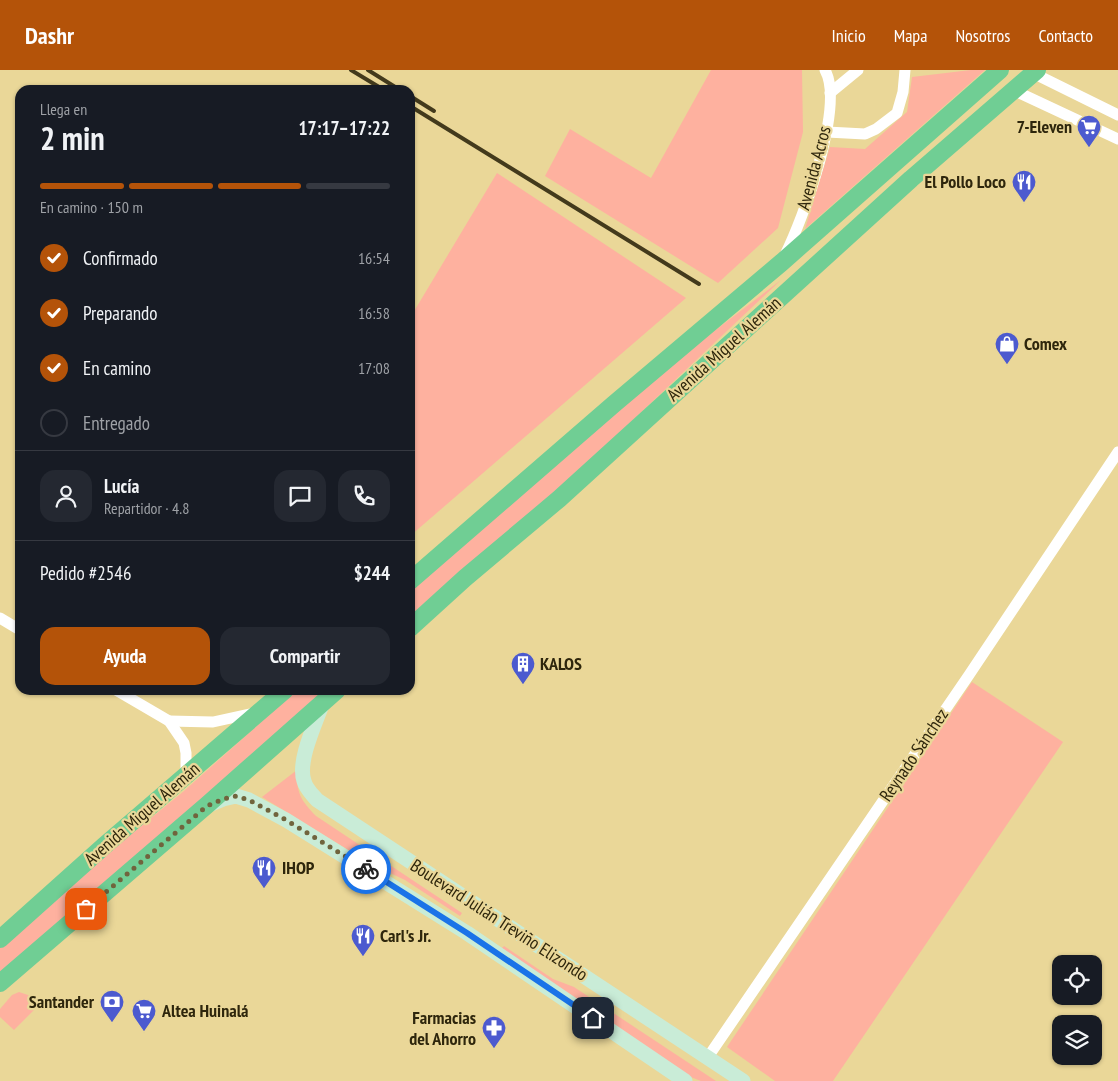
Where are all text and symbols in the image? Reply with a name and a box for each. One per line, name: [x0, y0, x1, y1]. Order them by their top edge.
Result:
text: Dashr: [25, 20, 74, 51]
text: Inicio: [832, 24, 866, 47]
text: Mapa: [894, 24, 927, 47]
text: Nosotros: [955, 24, 1010, 47]
text: Contacto: [1038, 24, 1093, 47]
text: Llega en: [40, 99, 87, 119]
supermarket icon: 7-Eleven: [1076, 114, 1102, 148]
place label: 7-Eleven: [1016, 115, 1072, 138]
text: 17:17–17:22: [298, 116, 390, 140]
text: 2 min: [40, 117, 105, 159]
street label: Avenida Acros: [791, 123, 836, 212]
restaurant icon: El Pollo Loco: [1011, 169, 1037, 203]
place label: El Pollo Loco: [924, 170, 1006, 193]
text: En camino · 150 m: [40, 197, 143, 217]
icon: check: [40, 244, 68, 272]
text: Confirmado: [83, 246, 158, 270]
text: 16:54: [358, 248, 390, 268]
street label: Avenida Miguel Alemán: [662, 291, 786, 406]
icon: check: [40, 299, 68, 327]
text: Preparando: [83, 301, 158, 325]
text: 16:58: [358, 303, 390, 323]
shop icon: Comex: [994, 331, 1020, 365]
place label: Comex: [1024, 332, 1067, 355]
icon: check: [40, 354, 68, 382]
text: En camino: [83, 356, 151, 380]
text: 17:08: [358, 358, 390, 378]
text: Entregado: [83, 411, 150, 435]
button: person: [40, 470, 92, 522]
button: chat: [274, 470, 326, 522]
button: phone: [338, 470, 390, 522]
text: Lucía: [104, 474, 139, 498]
text: Repartidor · 4.8: [104, 498, 189, 518]
text: Pedido #2546: [40, 561, 131, 585]
text: $244: [354, 561, 390, 585]
button: Ayuda: [40, 627, 210, 685]
button: Compartir: [220, 627, 390, 685]
building icon: KALOS: [510, 651, 536, 685]
place label: KALOS: [540, 652, 582, 675]
street label: Reynado Sánchez: [874, 704, 953, 806]
street label: Avenida Miguel Alemán: [79, 757, 204, 870]
courier: [341, 844, 391, 894]
street label: Boulevard Julián Treviño Elizondo: [406, 854, 593, 986]
restaurant icon: IHOP: [251, 855, 277, 889]
icon: bike: [352, 855, 380, 883]
place label: IHOP: [282, 856, 315, 879]
pin: [65, 888, 107, 930]
icon: bag: [72, 895, 100, 923]
restaurant icon: Carl's Jr.: [350, 923, 376, 957]
place label: Carl's Jr.: [380, 924, 432, 947]
map controls: [1052, 955, 1102, 1065]
button: locate: [1052, 955, 1102, 1005]
bank icon: Santander: [99, 989, 125, 1023]
place label: Santander: [29, 990, 95, 1013]
pin: [572, 997, 614, 1039]
supermarket icon: Altea Huinalá: [131, 998, 157, 1032]
place label: Altea Huinalá: [161, 999, 248, 1022]
icon: home: [579, 1004, 607, 1032]
place label: Farmacias del Ahorro: [409, 1006, 476, 1050]
pharmacy icon: Farmacias del Ahorro: [481, 1015, 507, 1049]
button: layers: [1052, 1015, 1102, 1065]

